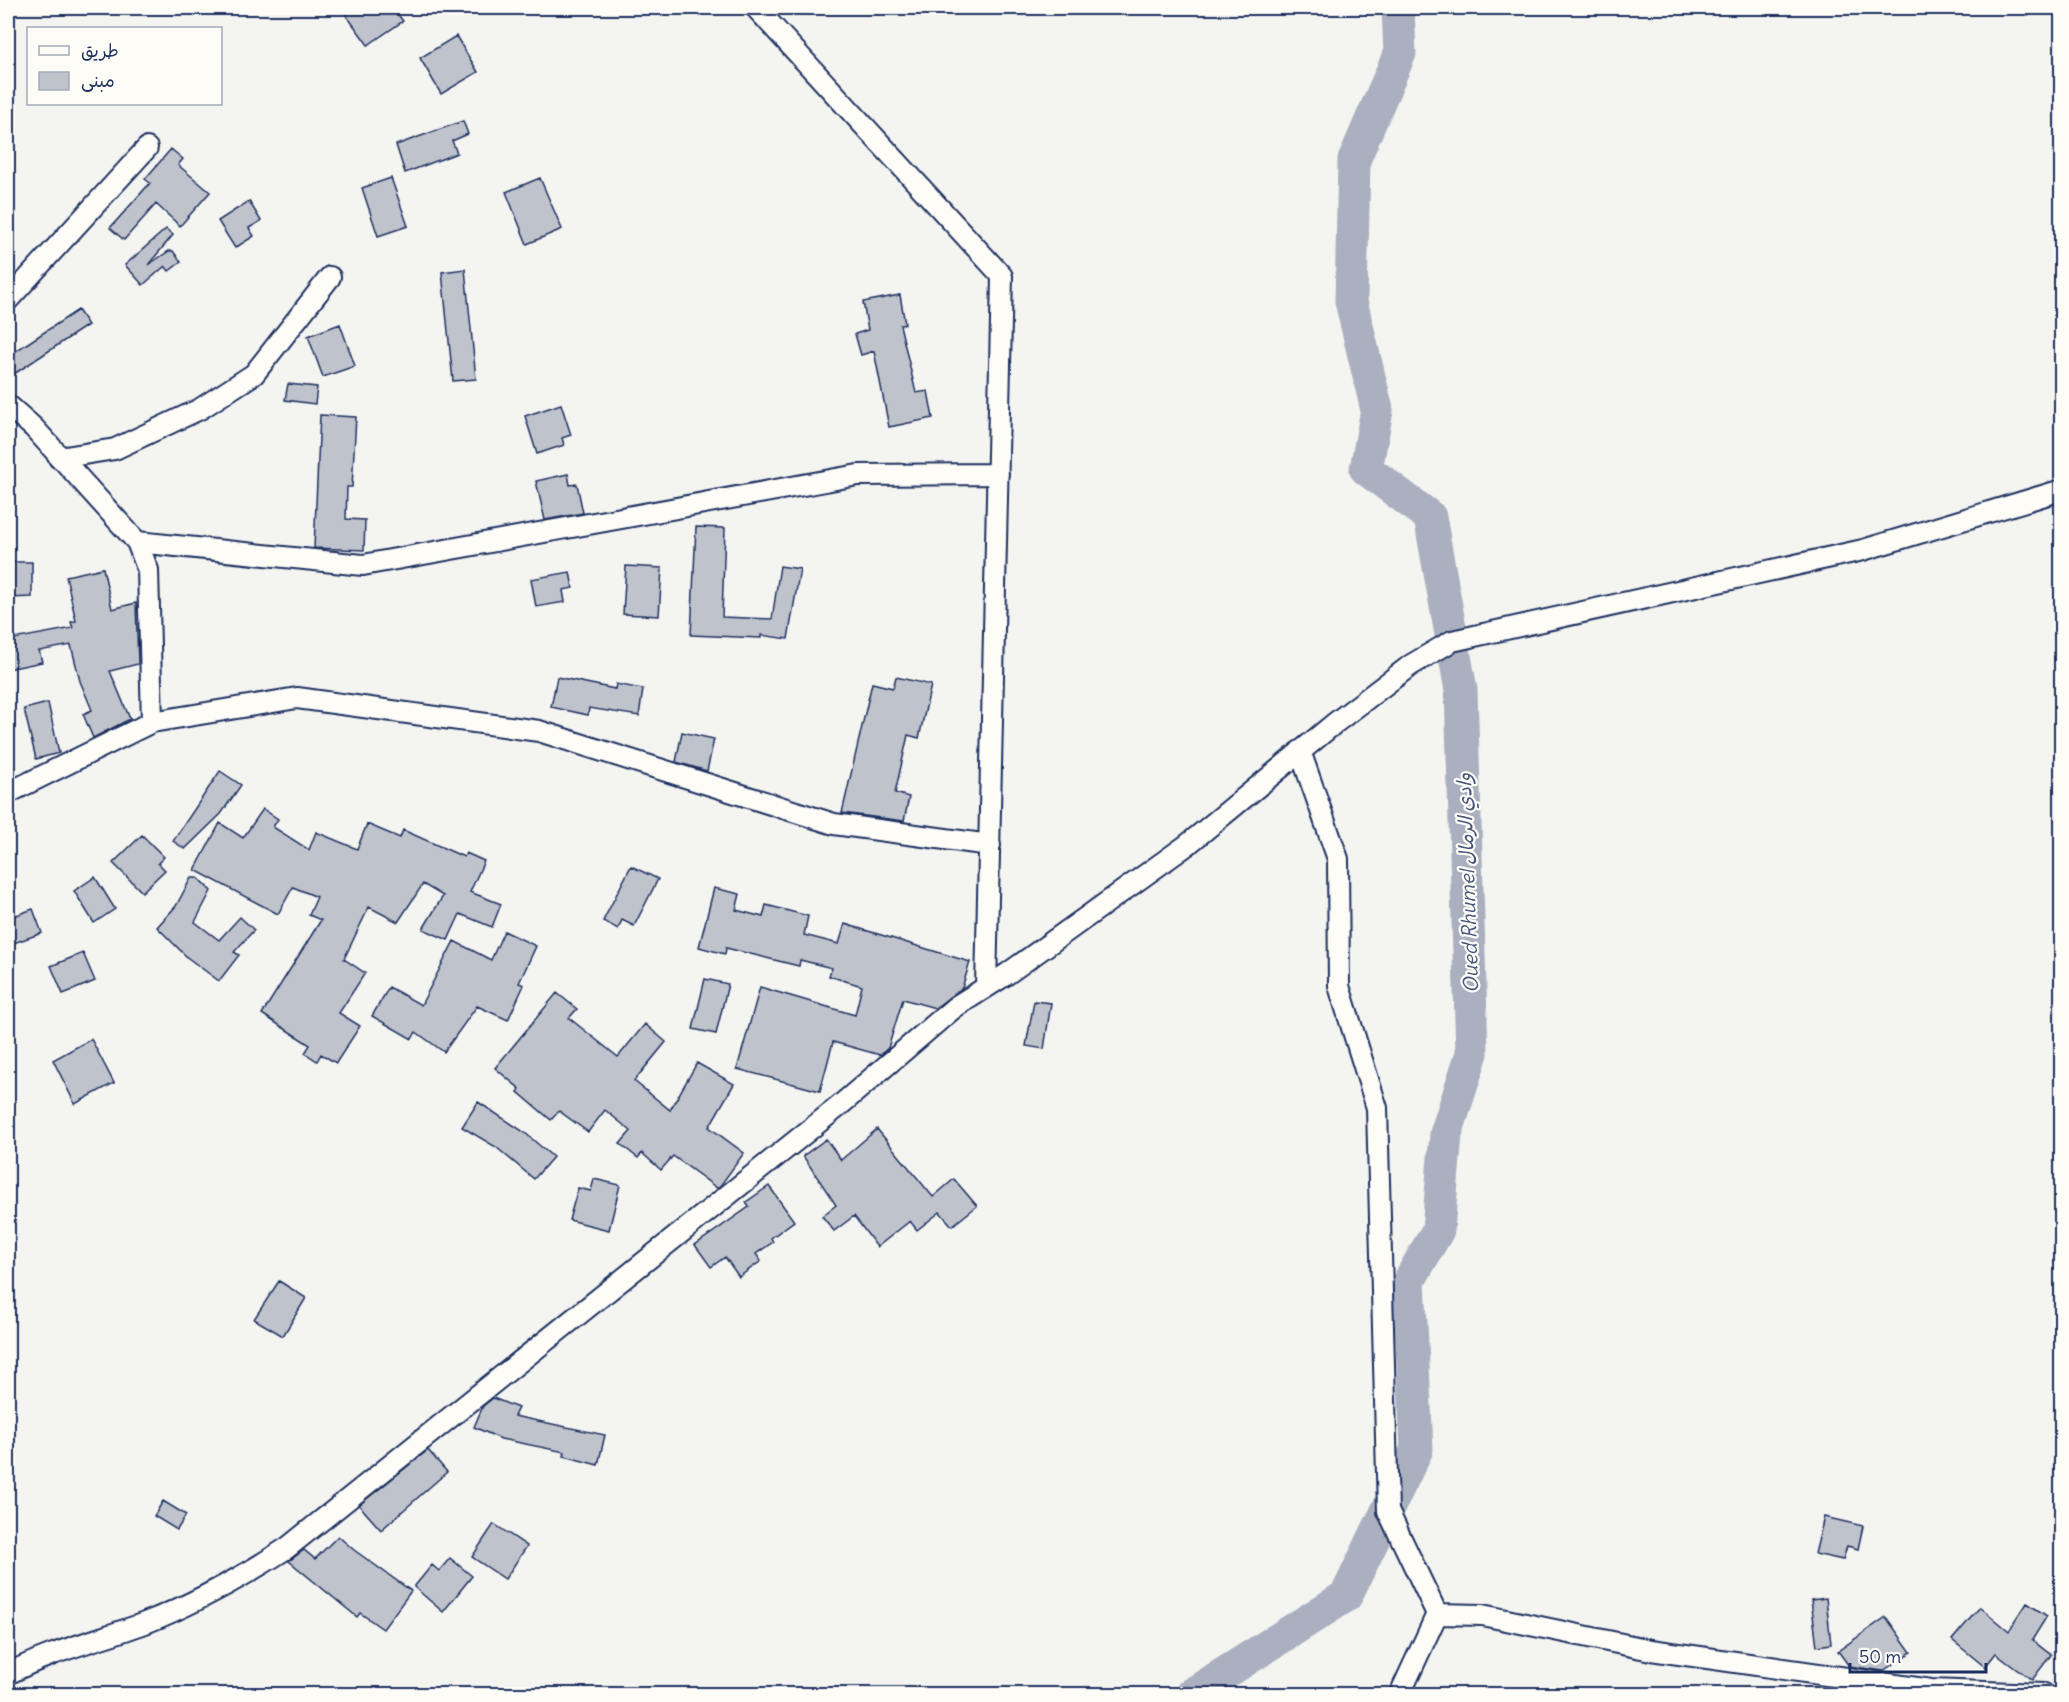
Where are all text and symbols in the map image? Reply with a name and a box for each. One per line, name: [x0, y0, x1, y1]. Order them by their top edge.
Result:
legend: [27, 27, 222, 105]
text: طريق: [81, 39, 119, 62]
text: مبنى: [81, 69, 115, 92]
water label: Oued Rhumel وادي الرمال: [1451, 772, 1486, 993]
scale bar: [1850, 1636, 1986, 1674]
text: 50 m: [1859, 1645, 1901, 1668]

